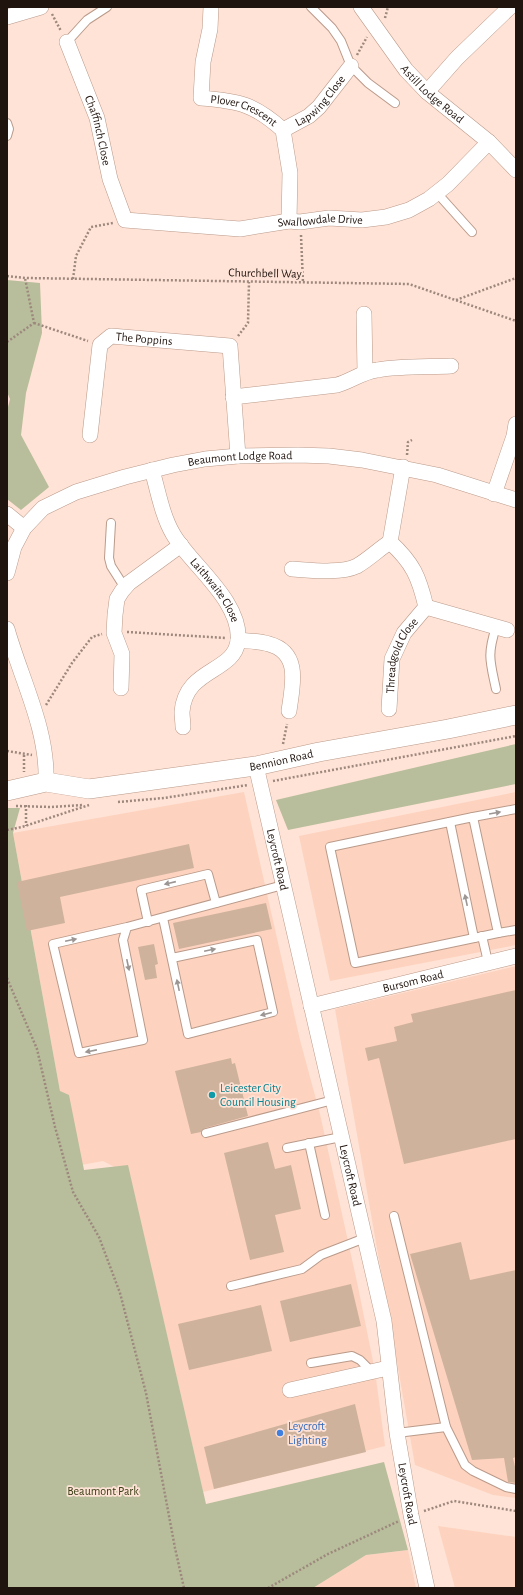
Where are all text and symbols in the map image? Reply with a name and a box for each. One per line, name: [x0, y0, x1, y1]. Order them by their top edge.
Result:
street label: Astill Lodge Road: [398, 63, 466, 125]
street label: Lapwing Close: [293, 73, 347, 128]
street label: Plover Crescent: [210, 93, 280, 128]
street label: Chaffinch Close: [83, 94, 113, 167]
street label: Swallowdale Drive: [277, 212, 363, 229]
street label: Churchbell Way: [228, 266, 302, 281]
street label: The Poppins: [115, 330, 173, 347]
street label: Beaumont Lodge Road: [187, 449, 293, 468]
street label: Laithwaite Close: [188, 556, 242, 624]
street label: Threadgold Close: [384, 616, 420, 694]
street label: Bennion Road: [249, 747, 314, 773]
one-way arrow: [489, 809, 501, 815]
street label: Leycroft Road: [265, 828, 290, 892]
one-way arrow: [164, 881, 176, 887]
one-way arrow: [463, 894, 469, 906]
one-way arrow: [65, 936, 78, 942]
one-way arrow: [204, 947, 216, 953]
one-way arrow: [125, 959, 131, 971]
street label: Bursom Road: [381, 968, 445, 994]
one-way arrow: [174, 979, 180, 991]
one-way arrow: [260, 1011, 272, 1017]
one-way arrow: [85, 1048, 97, 1054]
place label: Leicester City Council Housing: [220, 1082, 296, 1108]
marker: Leicester City Council Housing: [207, 1090, 217, 1100]
street label: Leycroft Road: [337, 1143, 363, 1207]
place label: Leycroft Lighting: [288, 1420, 327, 1446]
marker: Leycroft Lighting: [275, 1428, 285, 1438]
street label: Leycroft Road: [396, 1462, 419, 1526]
park label: Beaumont Park: [67, 1485, 139, 1497]

